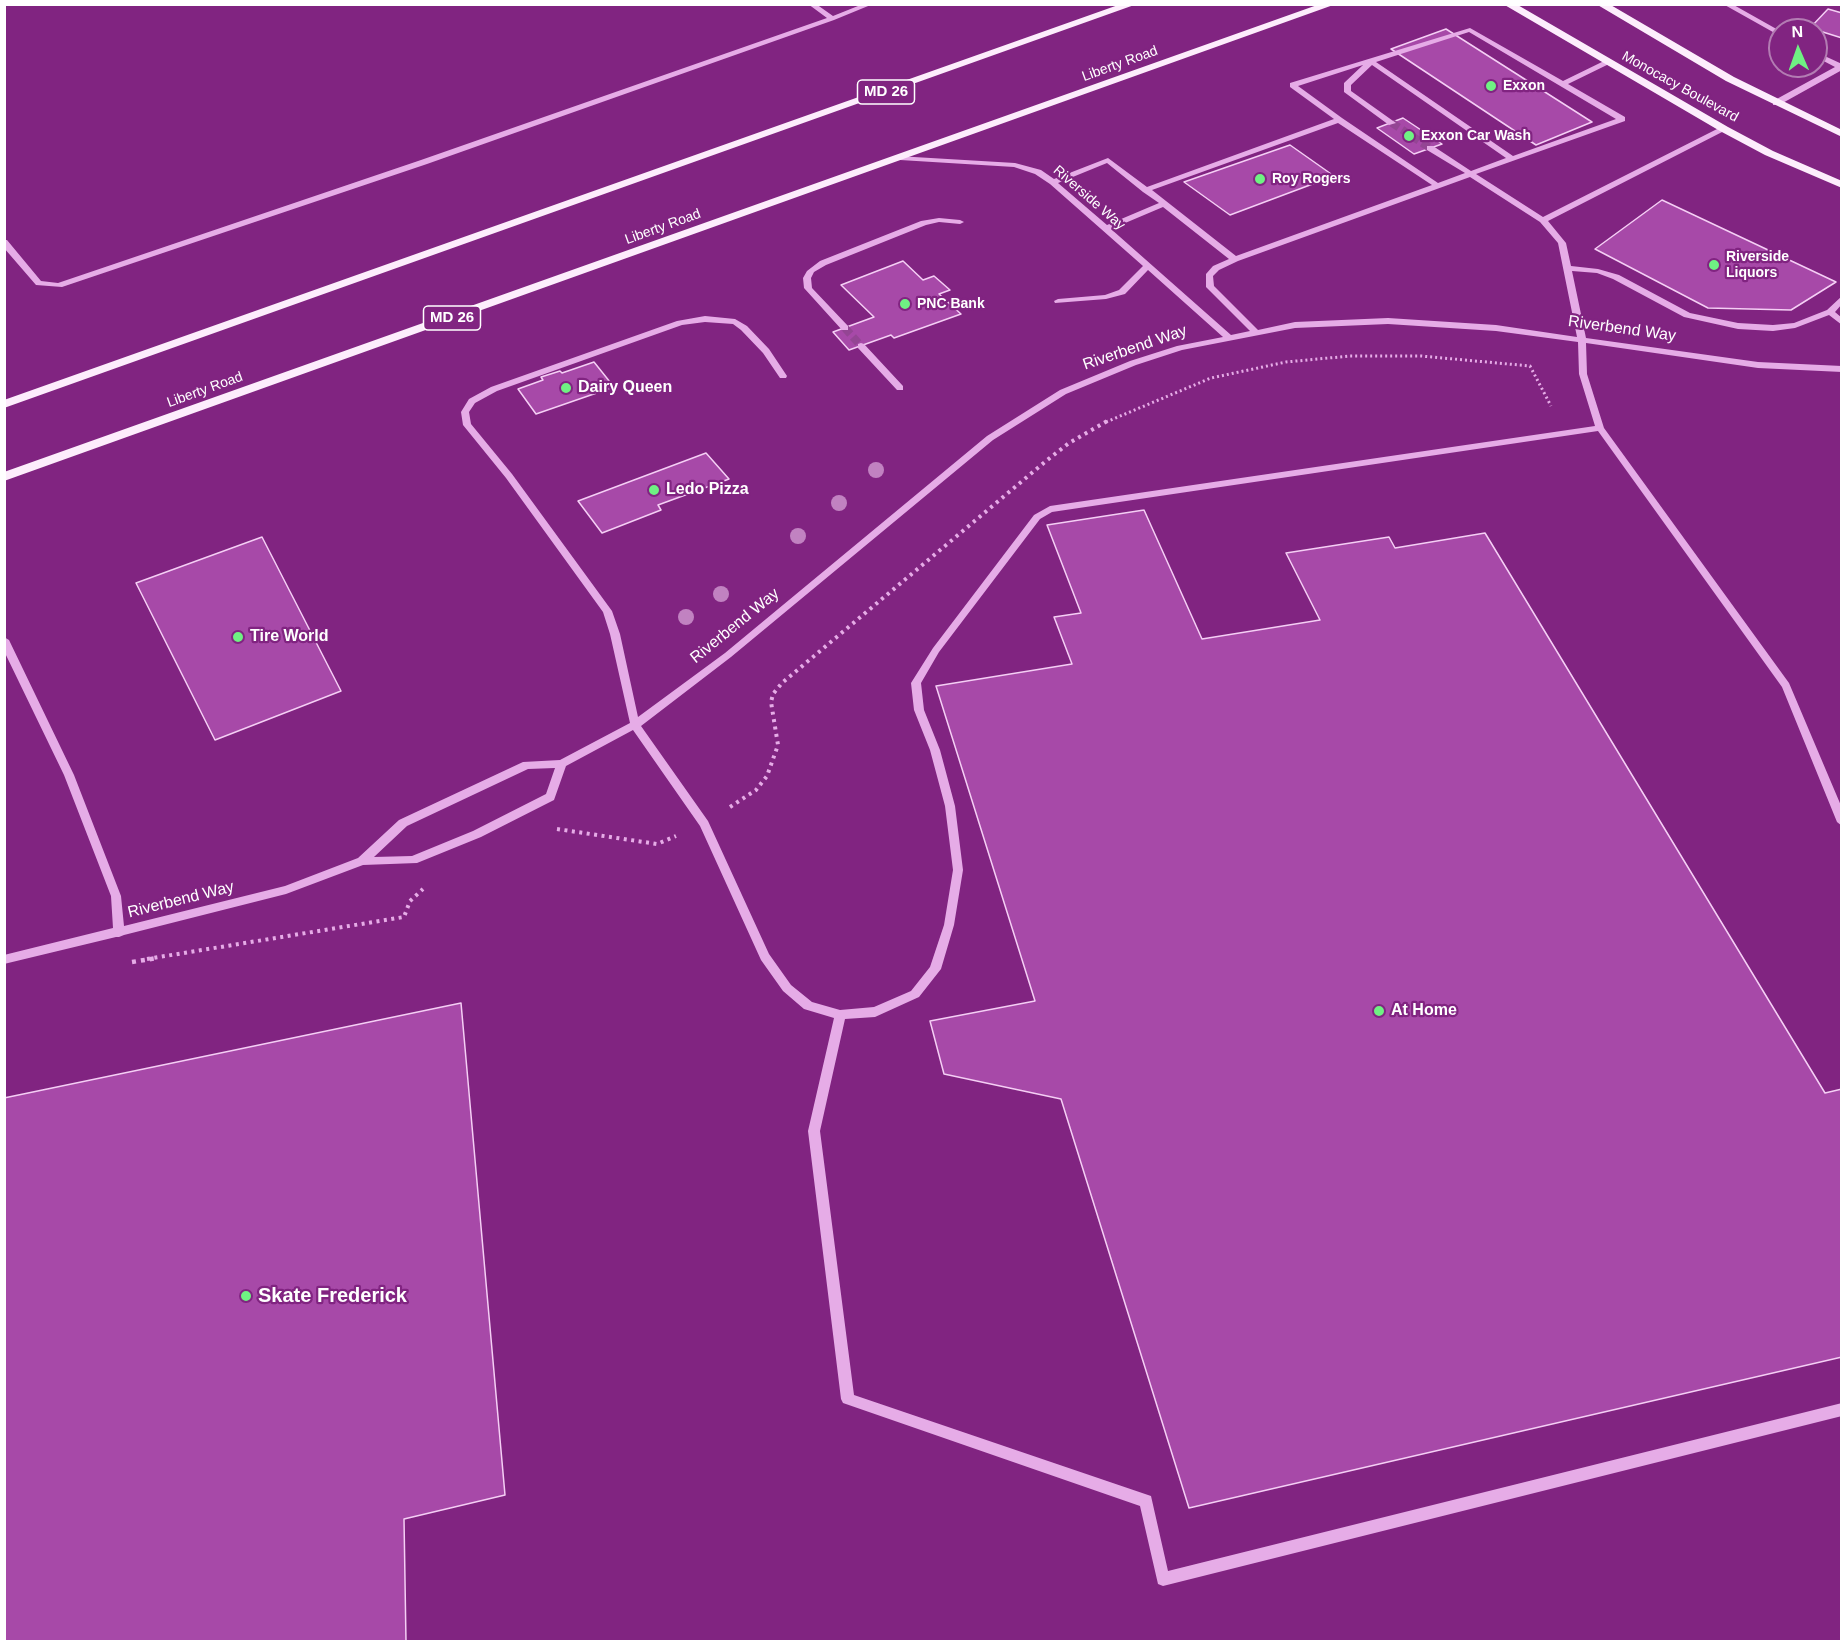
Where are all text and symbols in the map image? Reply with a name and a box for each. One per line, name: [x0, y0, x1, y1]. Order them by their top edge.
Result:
north arrow: [1768, 18, 1828, 78]
text: N: [1791, 23, 1803, 40]
street label: Liberty Road: [1080, 43, 1160, 85]
street label: Monocacy Boulevard: [1619, 48, 1741, 126]
place label: Exxon: [1503, 78, 1545, 94]
marker: Exxon: [1484, 79, 1498, 93]
road number: MD 26: [858, 80, 914, 104]
place label: Exxon Car Wash: [1421, 128, 1531, 144]
marker: Exxon Car Wash: [1402, 129, 1416, 143]
street label: Riverside Way: [1050, 162, 1128, 234]
place label: Roy Rogers: [1272, 171, 1351, 187]
marker: Roy Rogers: [1253, 172, 1267, 186]
street label: Liberty Road: [623, 206, 703, 248]
place label: Riverside Liquors: [1726, 249, 1789, 282]
marker: Riverside Liquors: [1707, 258, 1721, 272]
place label: PNC Bank: [917, 296, 985, 312]
marker: PNC Bank: [898, 297, 912, 311]
road number: MD 26: [424, 306, 480, 330]
street label: Riverbend Way: [1567, 312, 1677, 346]
street label: Riverbend Way: [1080, 321, 1190, 375]
street label: Liberty Road: [165, 369, 245, 411]
place label: Dairy Queen: [578, 378, 672, 398]
marker: Dairy Queen: [559, 381, 573, 395]
place label: Ledo Pizza: [666, 480, 749, 500]
marker: Ledo Pizza: [647, 483, 661, 497]
street label: Riverbend Way: [687, 584, 783, 668]
place label: Tire World: [250, 627, 329, 647]
marker: Tire World: [231, 630, 245, 644]
street label: Riverbend Way: [126, 878, 236, 922]
place label: At Home: [1391, 1001, 1457, 1021]
marker: At Home: [1372, 1004, 1386, 1018]
place label: Skate Frederick: [258, 1284, 407, 1308]
marker: Skate Frederick: [239, 1289, 253, 1303]

